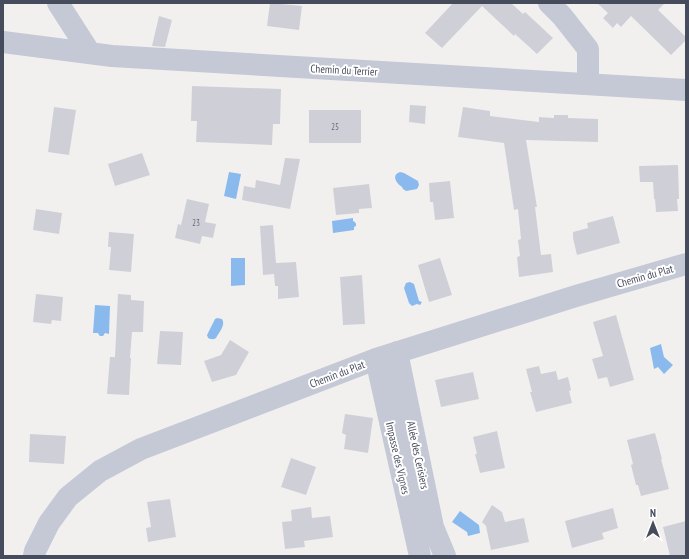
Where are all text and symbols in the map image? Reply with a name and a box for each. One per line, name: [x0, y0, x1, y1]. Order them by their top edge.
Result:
street label: Chemin du Terrier: [310, 61, 378, 79]
house number: 25: [331, 121, 339, 132]
house number: 23: [192, 217, 200, 228]
street label: Chemin du Plat: [615, 261, 675, 291]
street label: Chemin du Plat: [307, 357, 367, 391]
street label: Allée des Cerisiers: [404, 420, 432, 491]
street label: Impasse des Vignes: [383, 421, 413, 496]
north arrow: [633, 503, 673, 543]
text: N: [650, 506, 656, 520]

